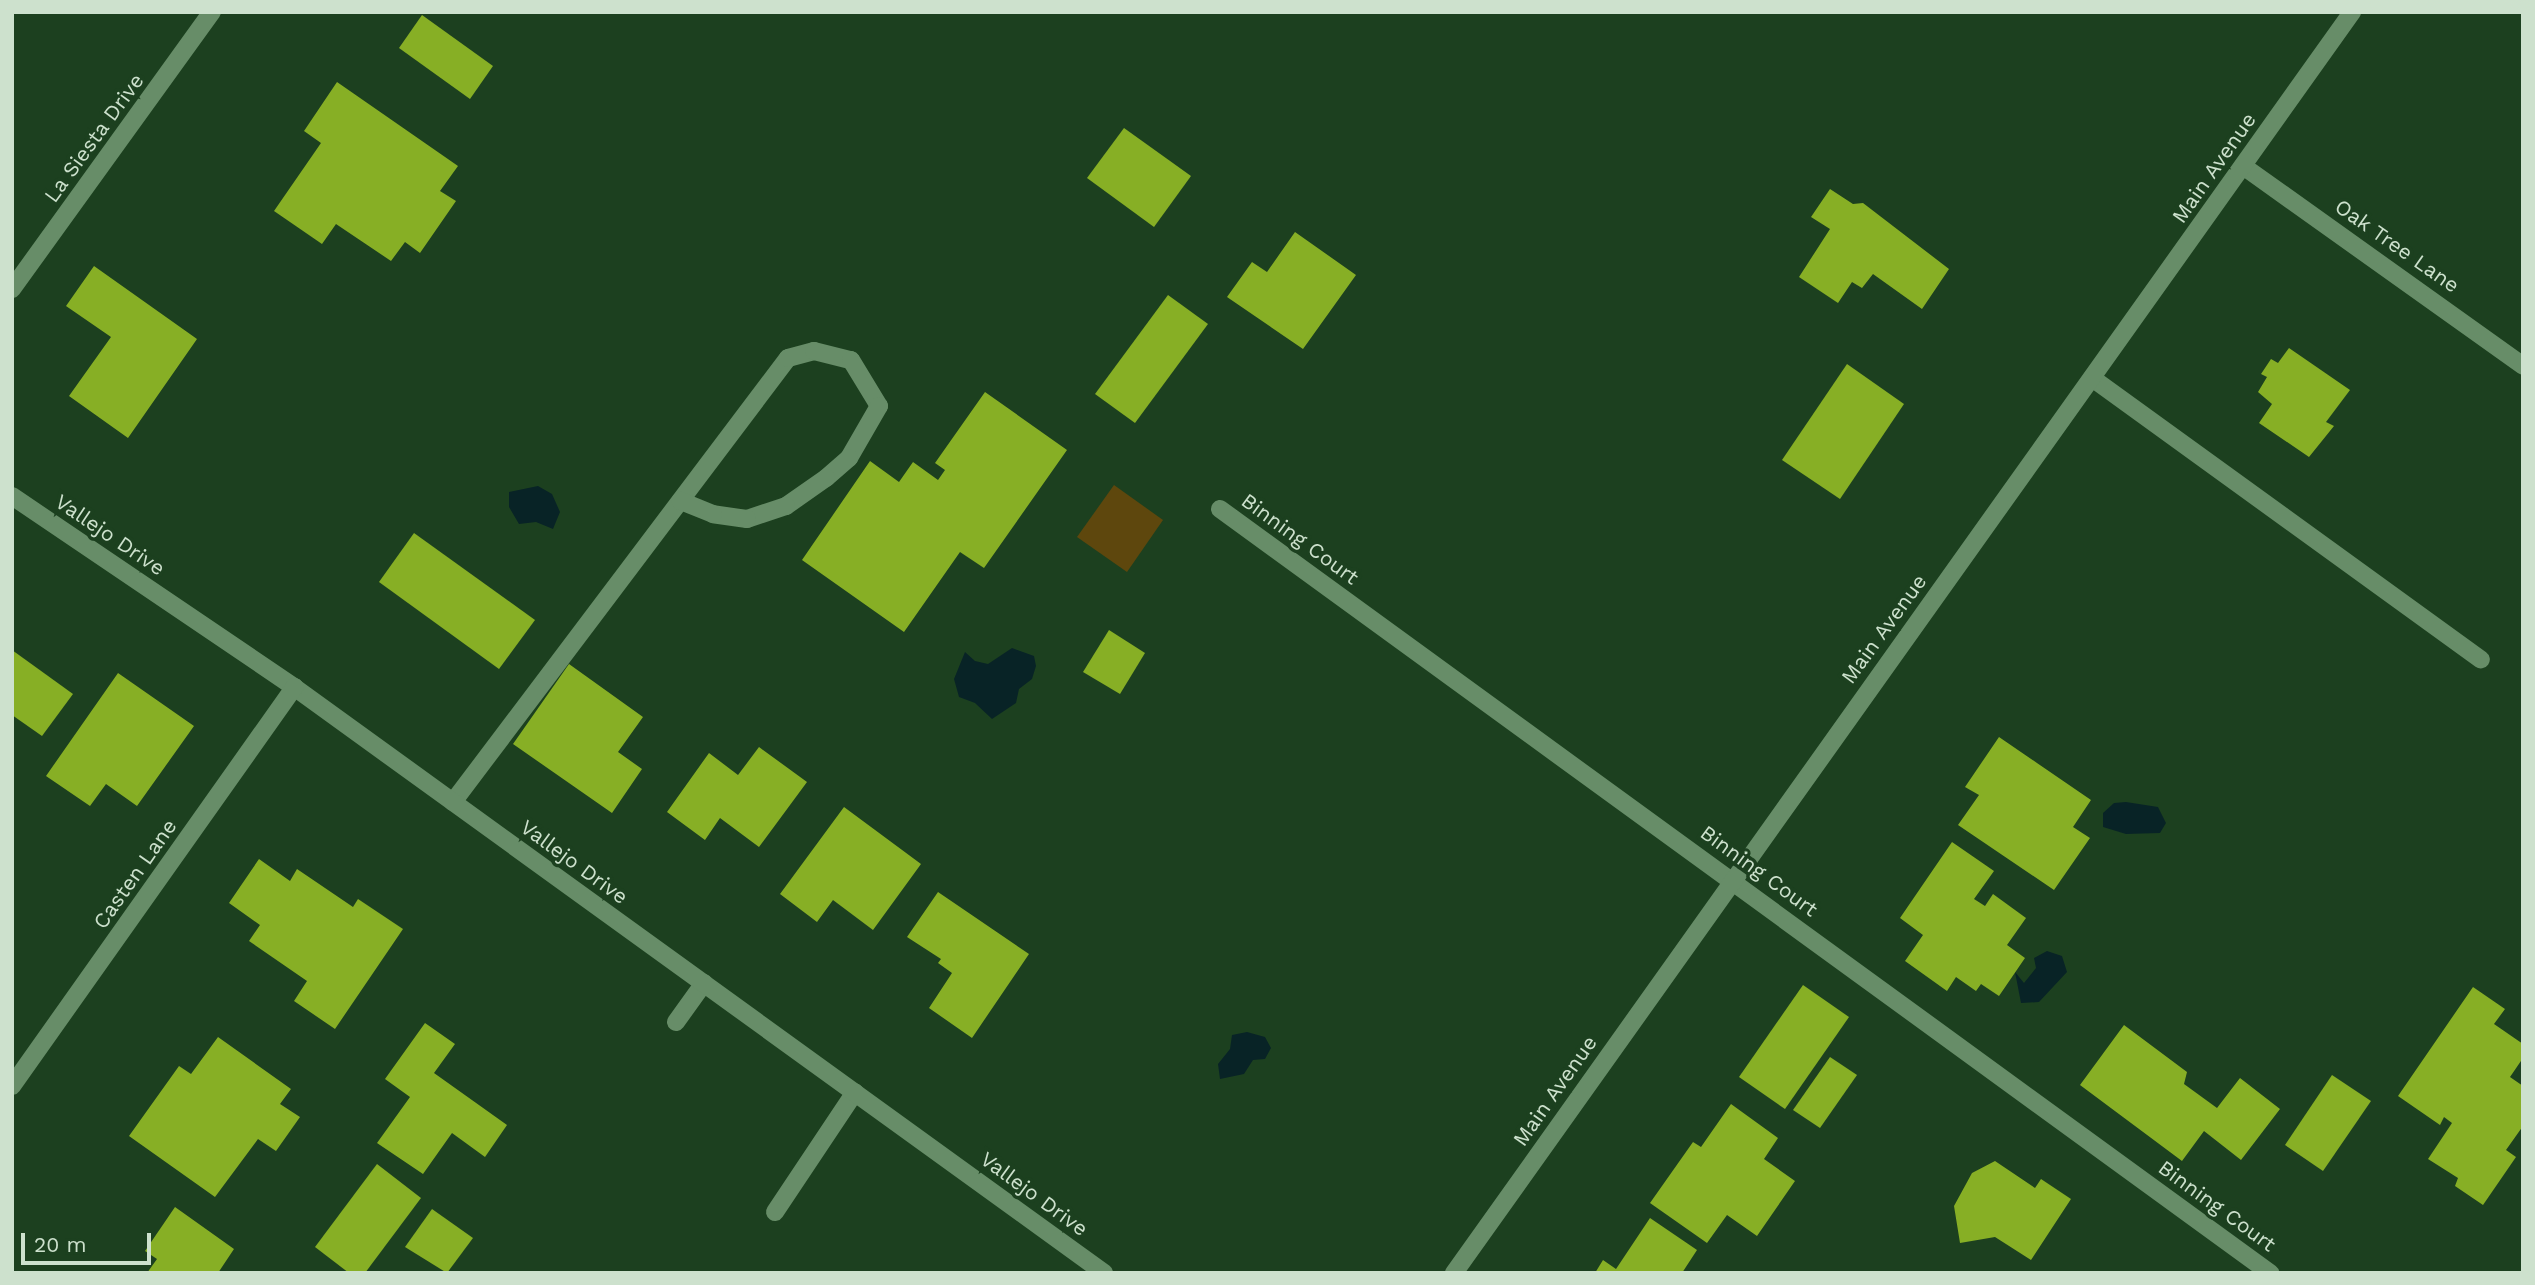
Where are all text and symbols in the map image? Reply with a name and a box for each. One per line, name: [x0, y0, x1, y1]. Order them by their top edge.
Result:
street label: La Siesta Drive: [39, 68, 149, 208]
street label: Main Avenue: [2166, 108, 2262, 228]
street label: Oak Tree Lane: [2330, 193, 2464, 299]
street label: Binning Court: [1236, 488, 1364, 590]
street label: Vallejo Drive: [50, 489, 170, 581]
street label: Main Avenue: [1836, 569, 1932, 689]
street label: Casten Lane: [88, 814, 182, 934]
street label: Vallejo Drive: [515, 815, 633, 909]
street label: Binning Court: [1695, 820, 1823, 922]
street label: Main Avenue: [1507, 1031, 1603, 1151]
street label: Vallejo Drive: [975, 1147, 1093, 1241]
street label: Binning Court: [2153, 1155, 2281, 1257]
scale bar: [24, 1218, 154, 1262]
text: 20 m: [34, 1232, 86, 1257]

